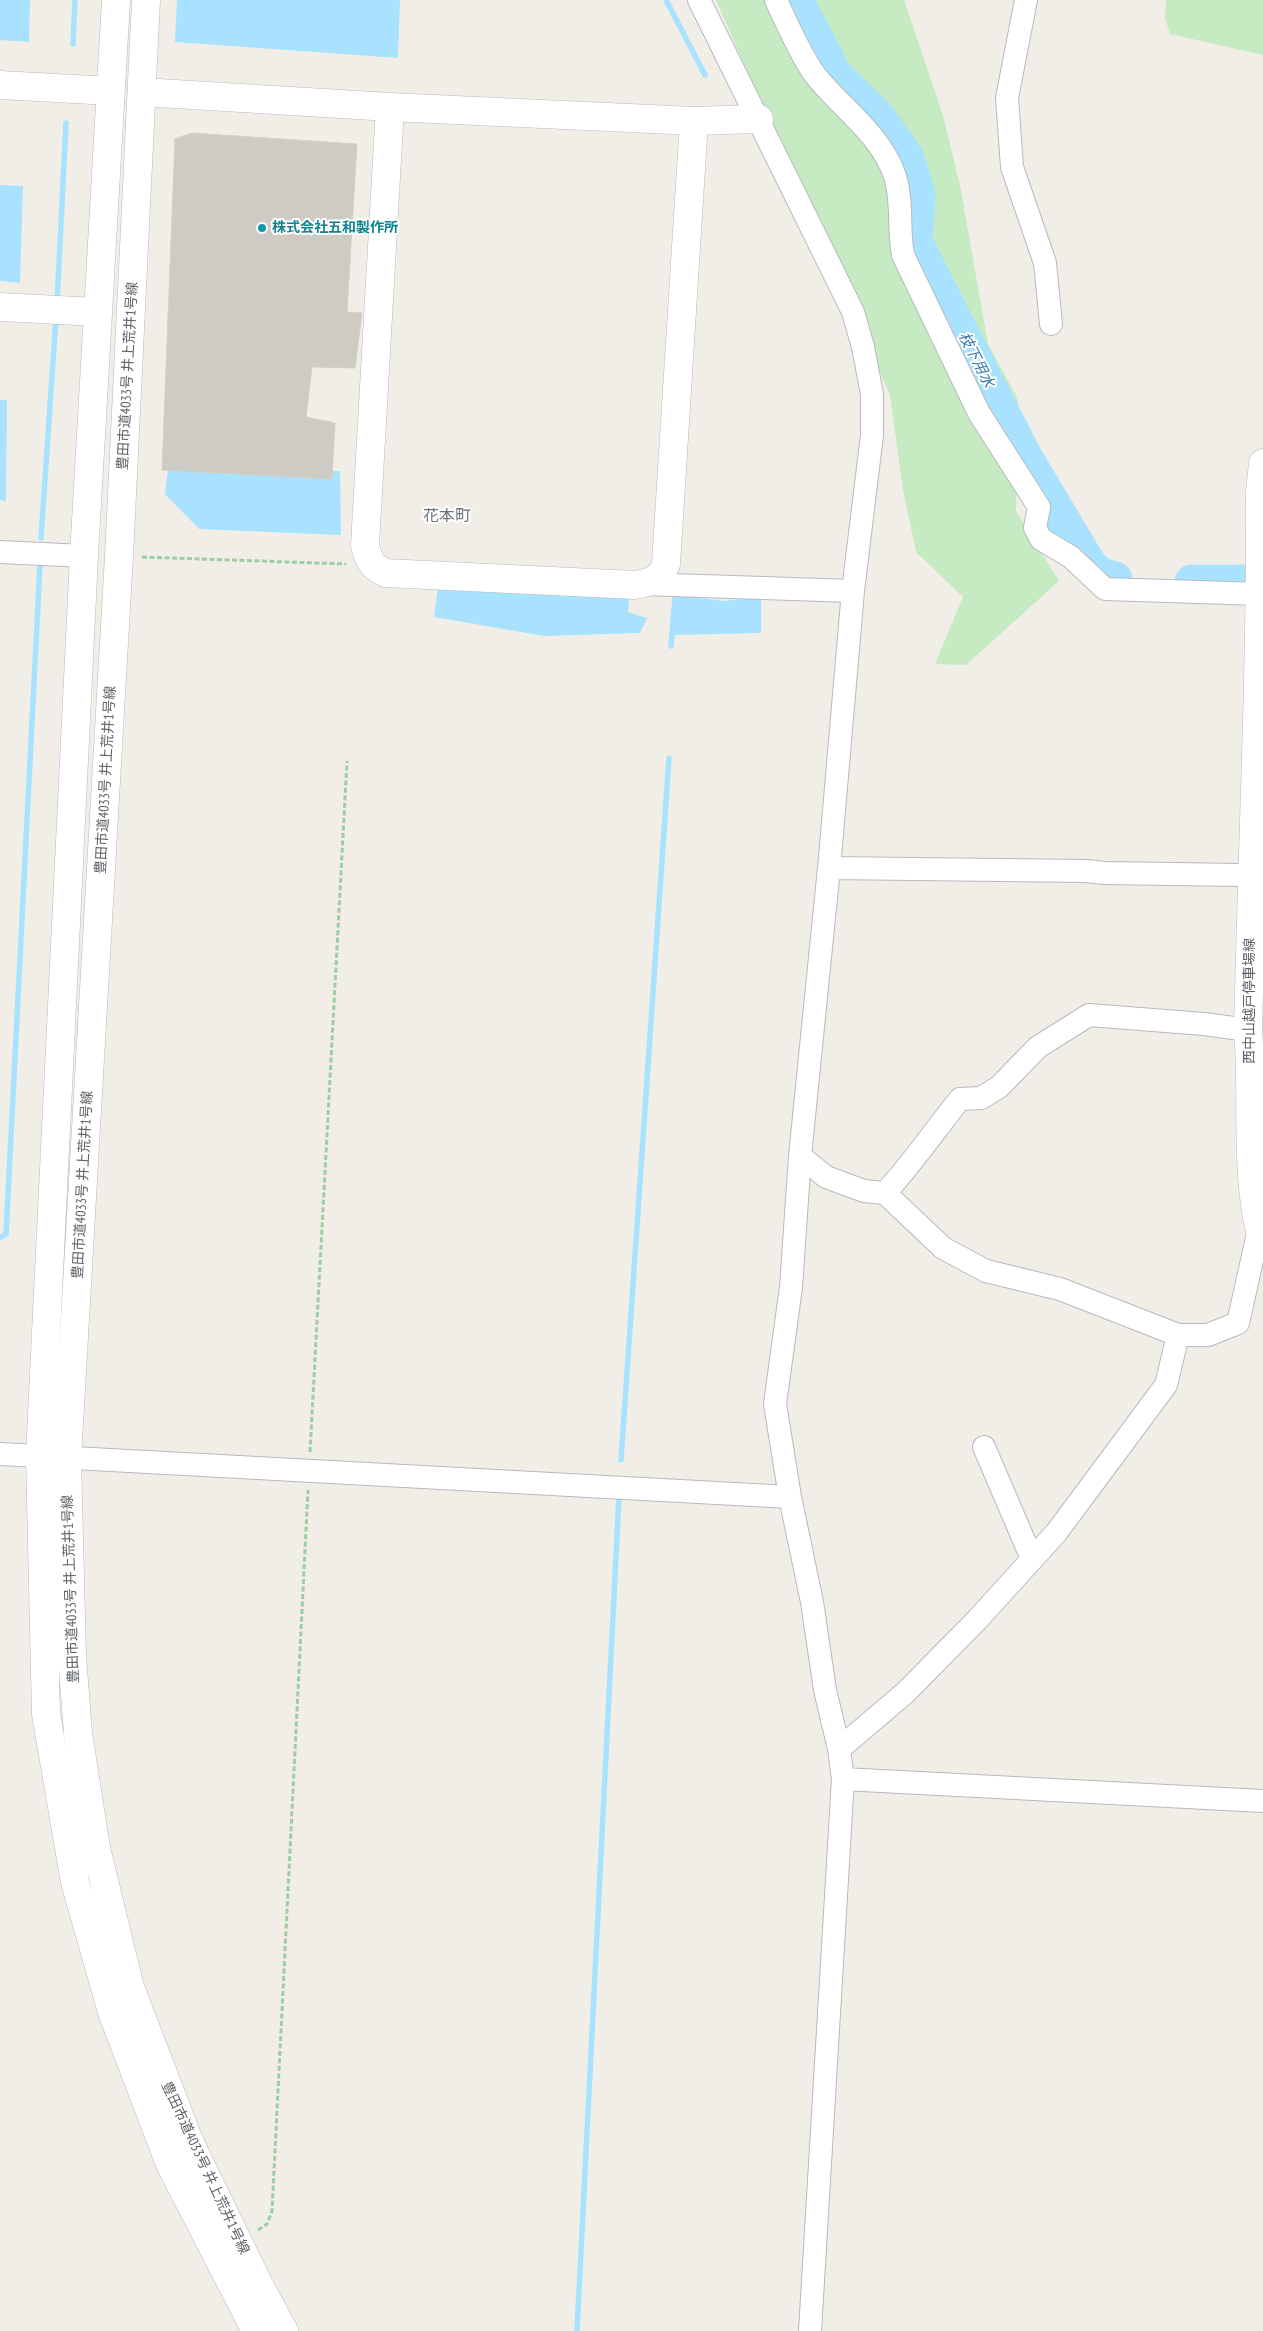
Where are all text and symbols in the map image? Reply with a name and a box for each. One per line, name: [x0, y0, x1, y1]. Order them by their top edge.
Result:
place label: 株式会社五和製作所: [272, 220, 398, 236]
marker: 株式会社五和製作所: [256, 222, 268, 234]
street label: 豊田市道4033号 井上荒井1号線: [115, 281, 141, 471]
water label: 枝下用水: [954, 329, 998, 391]
district label: 花本町: [423, 506, 471, 526]
street label: 豊田市道4033号 井上荒井1号線: [93, 685, 119, 875]
street label: 西中山越戸停車場線: [1242, 938, 1258, 1064]
street label: 豊田市道4033号 井上荒井1号線: [70, 1090, 96, 1280]
street label: 豊田市道4033号 井上荒井1号線: [59, 1495, 83, 1683]
street label: 豊田市道4033号 井上荒井1号線: [158, 2079, 252, 2257]

